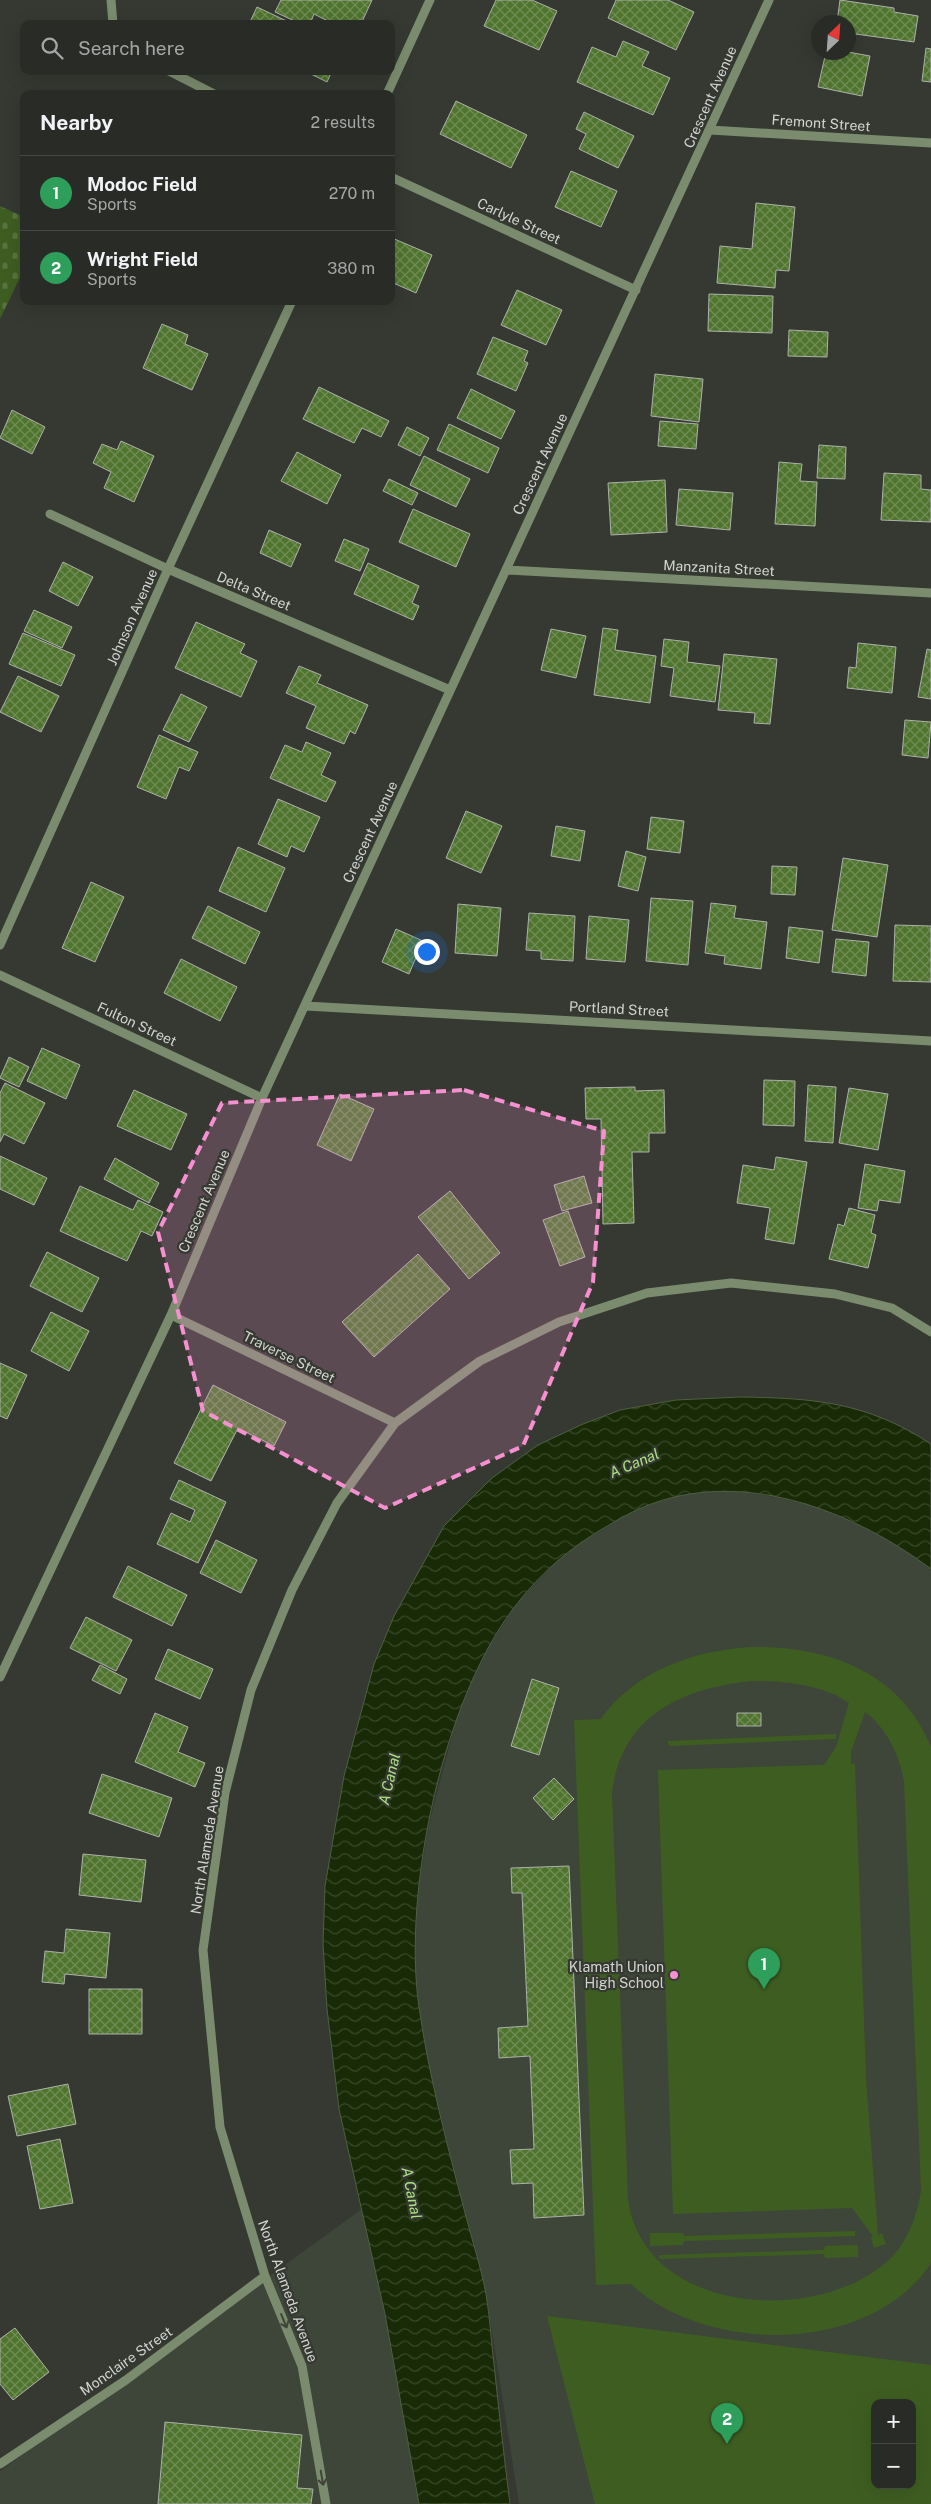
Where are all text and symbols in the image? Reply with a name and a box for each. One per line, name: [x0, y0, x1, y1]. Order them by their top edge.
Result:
north arrow: [811, 15, 856, 60]
search box: [20, 20, 395, 75]
icon: search: [38, 34, 66, 62]
text: Search here: [78, 37, 185, 59]
street label: Crescent Avenue: [680, 43, 740, 151]
text: Nearby: [40, 110, 113, 135]
street label: Fremont Street: [771, 112, 871, 134]
text: 2 results: [310, 113, 375, 132]
text: Modoc Field: [87, 173, 197, 195]
text: 1: [53, 184, 59, 203]
text: 270 m: [329, 184, 375, 203]
text: Sports: [87, 195, 137, 214]
street label: Carlyle Street: [475, 195, 563, 247]
text: Wright Field: [87, 248, 198, 270]
text: 2: [51, 259, 61, 278]
text: 380 m: [327, 259, 375, 278]
text: Sports: [87, 270, 137, 289]
street label: Crescent Avenue: [509, 411, 571, 517]
street label: Manzanita Street: [663, 557, 775, 579]
street label: Johnson Avenue: [104, 566, 160, 668]
street label: Delta Street: [215, 568, 293, 614]
street label: Crescent Avenue: [339, 779, 401, 885]
your location: [414, 939, 440, 965]
street label: Portland Street: [569, 998, 669, 1020]
street label: Fulton Street: [95, 999, 179, 1049]
street label: Crescent Avenue: [175, 1147, 233, 1255]
street label: Traverse Street: [241, 1328, 337, 1386]
water label: A Canal: [607, 1445, 661, 1481]
water label: A Canal: [375, 1752, 403, 1806]
street label: North Alameda Avenue: [187, 1765, 227, 1915]
pin: 1: [748, 1948, 780, 1989]
place label: Klamath Union High School: [569, 1959, 664, 1991]
marker: Klamath Union High School: [668, 1969, 680, 1981]
water label: A Canal: [399, 2166, 425, 2220]
street label: North Alameda Avenue: [255, 2218, 321, 2364]
one-way arrow: [279, 2313, 289, 2328]
street label: Monclaire Street: [77, 2323, 175, 2399]
map controls: [871, 2399, 916, 2489]
button: +: [871, 2399, 916, 2444]
pin: 2: [711, 2403, 743, 2444]
button: −: [871, 2444, 916, 2489]
one-way arrow: [317, 2470, 327, 2486]

